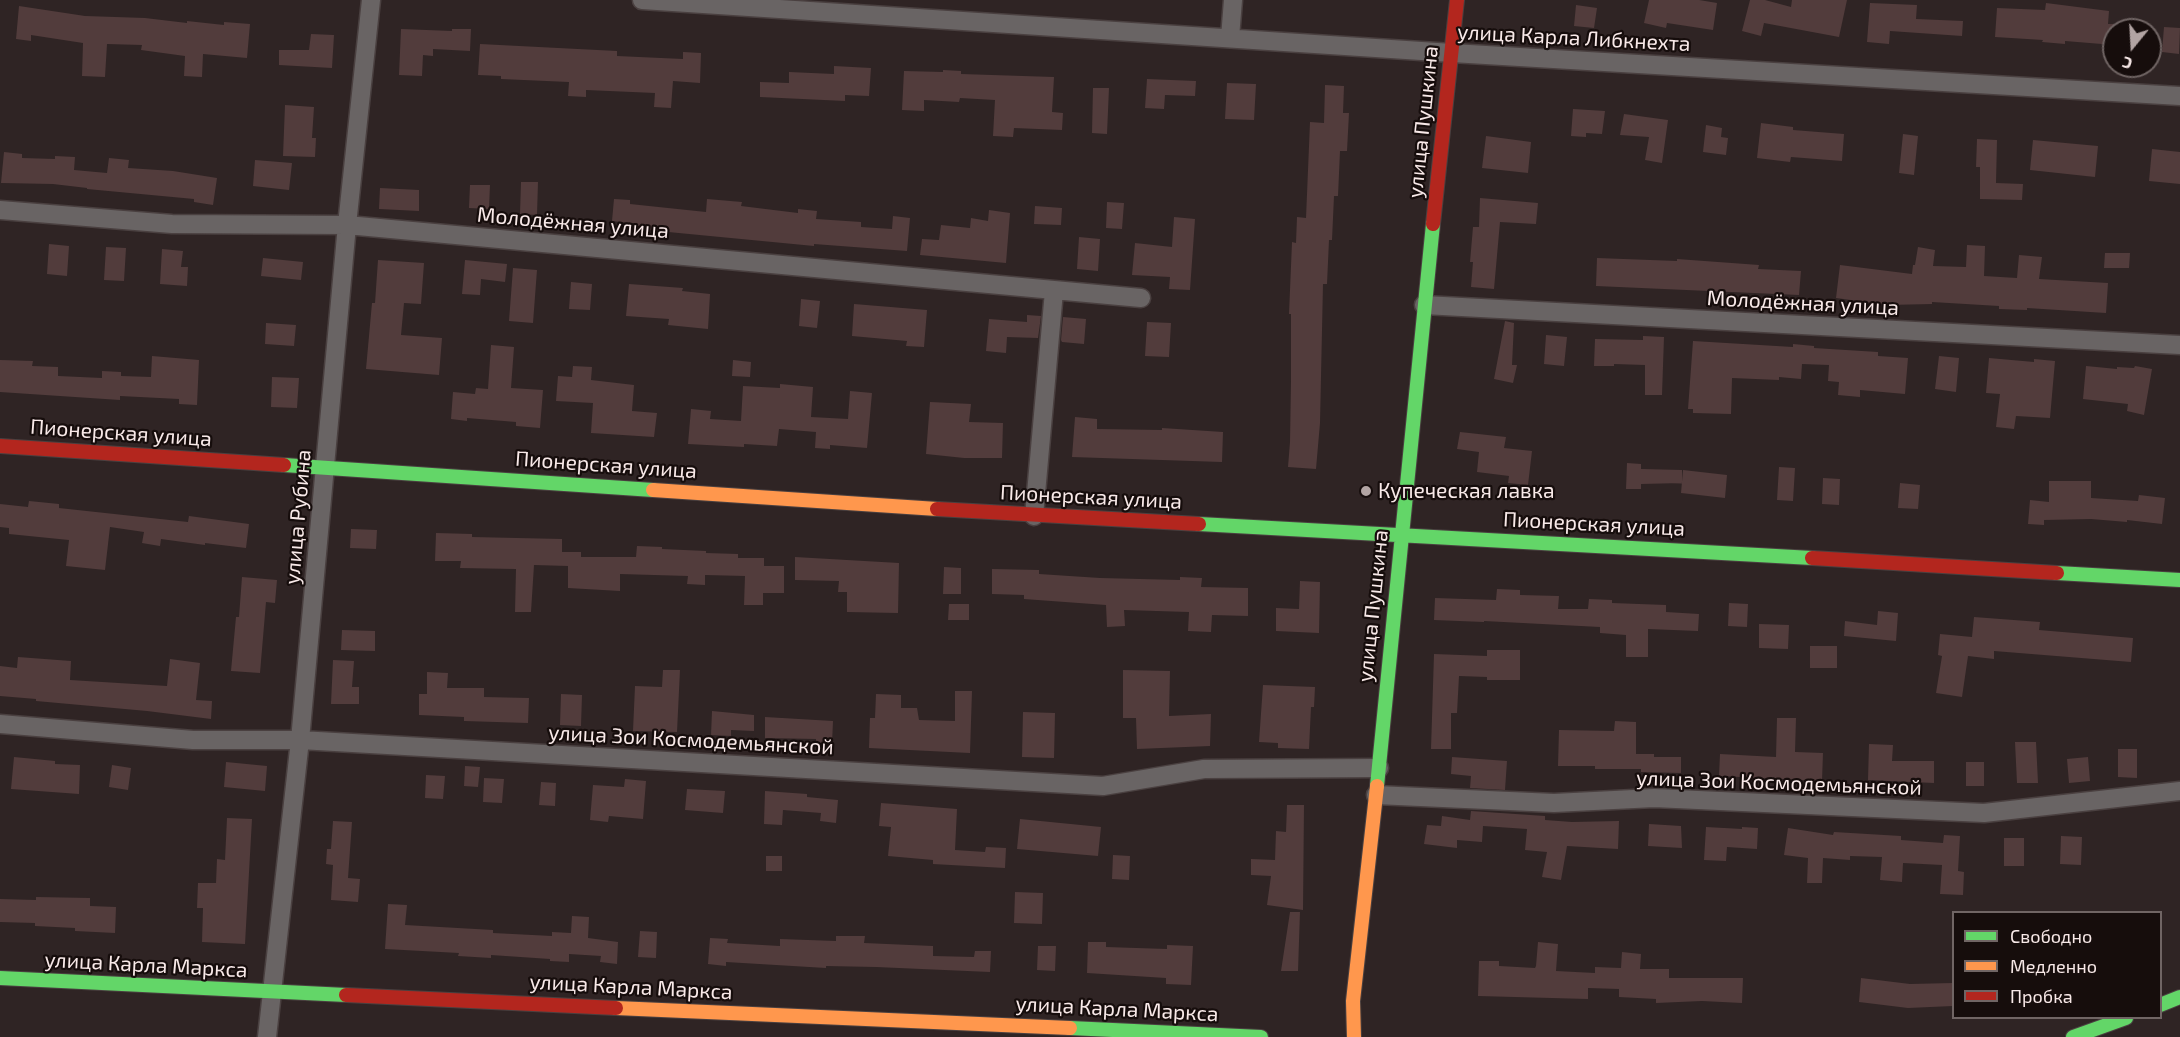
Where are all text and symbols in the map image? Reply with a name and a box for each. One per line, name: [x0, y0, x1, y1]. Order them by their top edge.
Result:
north arrow: [2102, 18, 2162, 78]
street label: улица Карла Либкнехта: [1457, 19, 1691, 57]
street label: улица Пушкина: [1402, 45, 1444, 199]
text: С: [2119, 53, 2134, 74]
street label: Молодёжная улица: [476, 202, 670, 244]
street label: Молодёжная улица: [1706, 285, 1900, 321]
street label: Пионерская улица: [29, 414, 213, 452]
street label: Пионерская улица: [514, 446, 698, 484]
street label: улица Рубина: [280, 449, 316, 585]
place label: Купеческая лавка: [1378, 478, 1555, 504]
street label: Пионерская улица: [999, 480, 1183, 514]
marker: Купеческая лавка: [1359, 484, 1373, 498]
street label: Пионерская улица: [1502, 507, 1686, 541]
street label: улица Пушкина: [1352, 529, 1394, 683]
street label: улица Зои Космодемьянской: [548, 720, 834, 760]
street label: улица Зои Космодемьянской: [1636, 765, 1922, 801]
legend: [1952, 911, 2162, 1019]
text: Свободно: [2010, 925, 2092, 947]
street label: улица Карла Маркса: [44, 947, 248, 983]
text: Медленно: [2010, 955, 2097, 977]
street label: улица Карла Маркса: [529, 969, 733, 1005]
text: Пробка: [2010, 985, 2073, 1007]
street label: улица Карла Маркса: [1015, 991, 1219, 1027]

